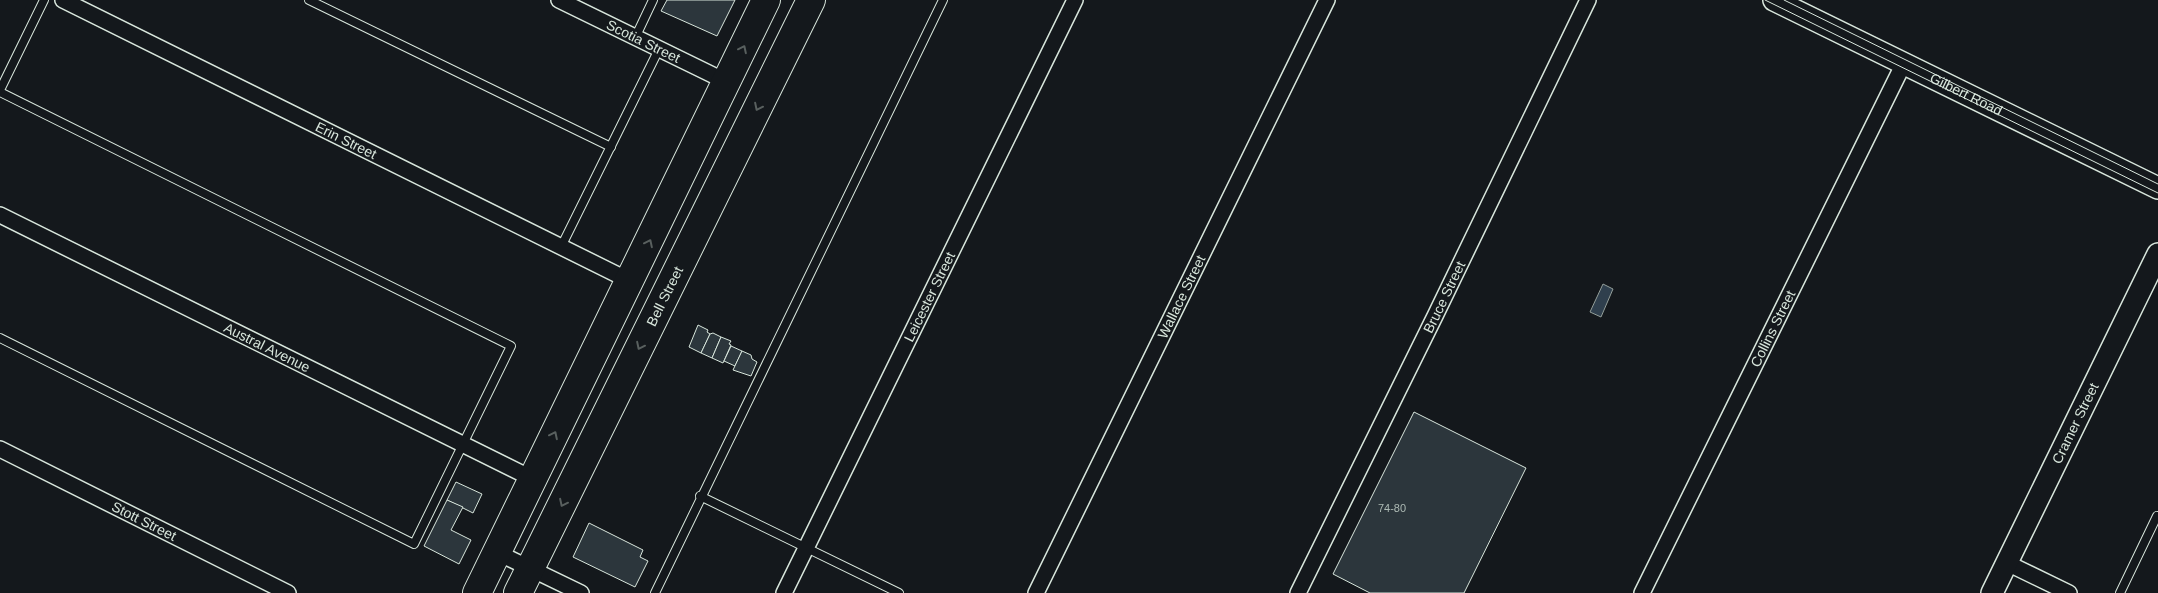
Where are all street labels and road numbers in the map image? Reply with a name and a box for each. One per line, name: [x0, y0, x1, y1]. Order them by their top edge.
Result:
street label: Scotia Street: [604, 16, 683, 66]
street label: Gilbert Road: [1927, 70, 2005, 119]
street label: Erin Street: [313, 118, 379, 162]
street label: Leicester Street: [901, 249, 958, 344]
street label: Wallace Street: [1154, 252, 1209, 341]
street label: Bruce Street: [1420, 258, 1468, 336]
street label: Bell Street: [643, 264, 686, 329]
street label: Collins Street: [1747, 288, 1798, 369]
street label: Austral Avenue: [221, 319, 313, 375]
street label: Cramer Street: [2049, 380, 2102, 466]
street label: Stott Street: [109, 498, 179, 544]

